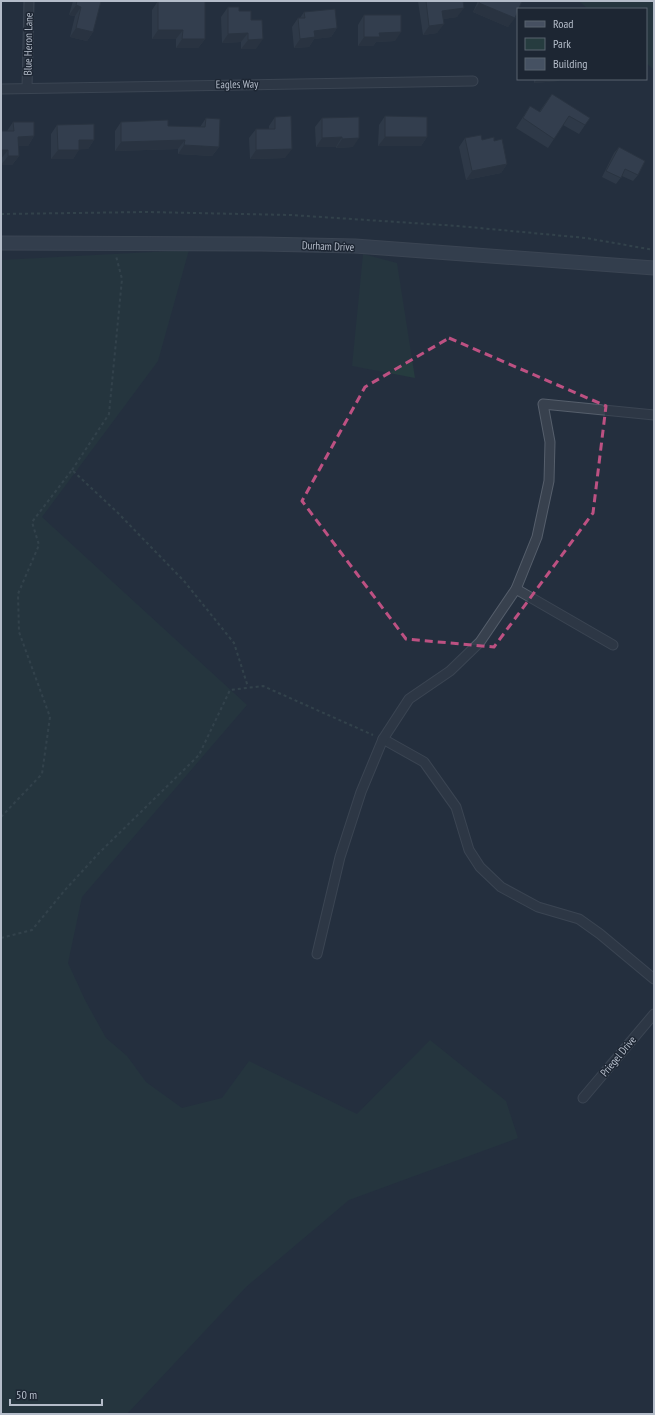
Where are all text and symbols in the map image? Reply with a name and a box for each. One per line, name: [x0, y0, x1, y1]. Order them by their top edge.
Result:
legend: [517, 8, 647, 80]
street label: Blue Heron Lane: [20, 12, 36, 76]
text: Road: [553, 16, 573, 31]
text: Park: [553, 36, 571, 51]
text: Building: [553, 56, 588, 71]
street label: Eagles Way: [216, 77, 259, 91]
street label: Durham Drive: [302, 238, 355, 254]
street label: Priegel Drive: [597, 1033, 639, 1079]
scale bar: [10, 1381, 102, 1407]
text: 50 m: [16, 1387, 37, 1402]

